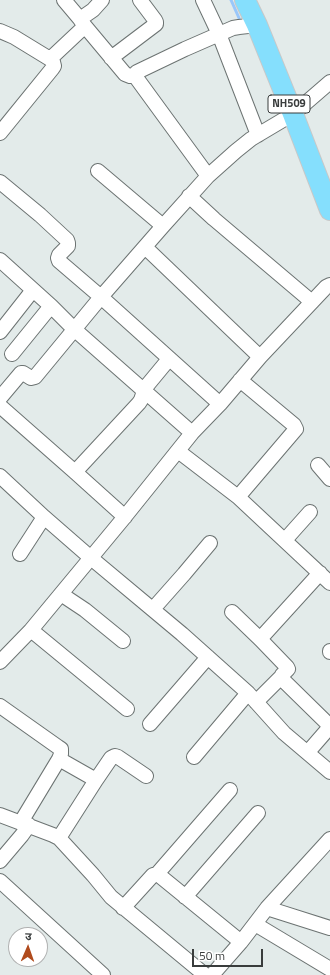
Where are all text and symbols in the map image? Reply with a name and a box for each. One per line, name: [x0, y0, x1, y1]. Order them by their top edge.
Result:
road number: NH509: [268, 95, 310, 113]
north arrow: [8, 927, 48, 967]
text: उ: [25, 928, 32, 944]
scale bar: [194, 941, 265, 967]
text: 50 m: [199, 946, 225, 965]

